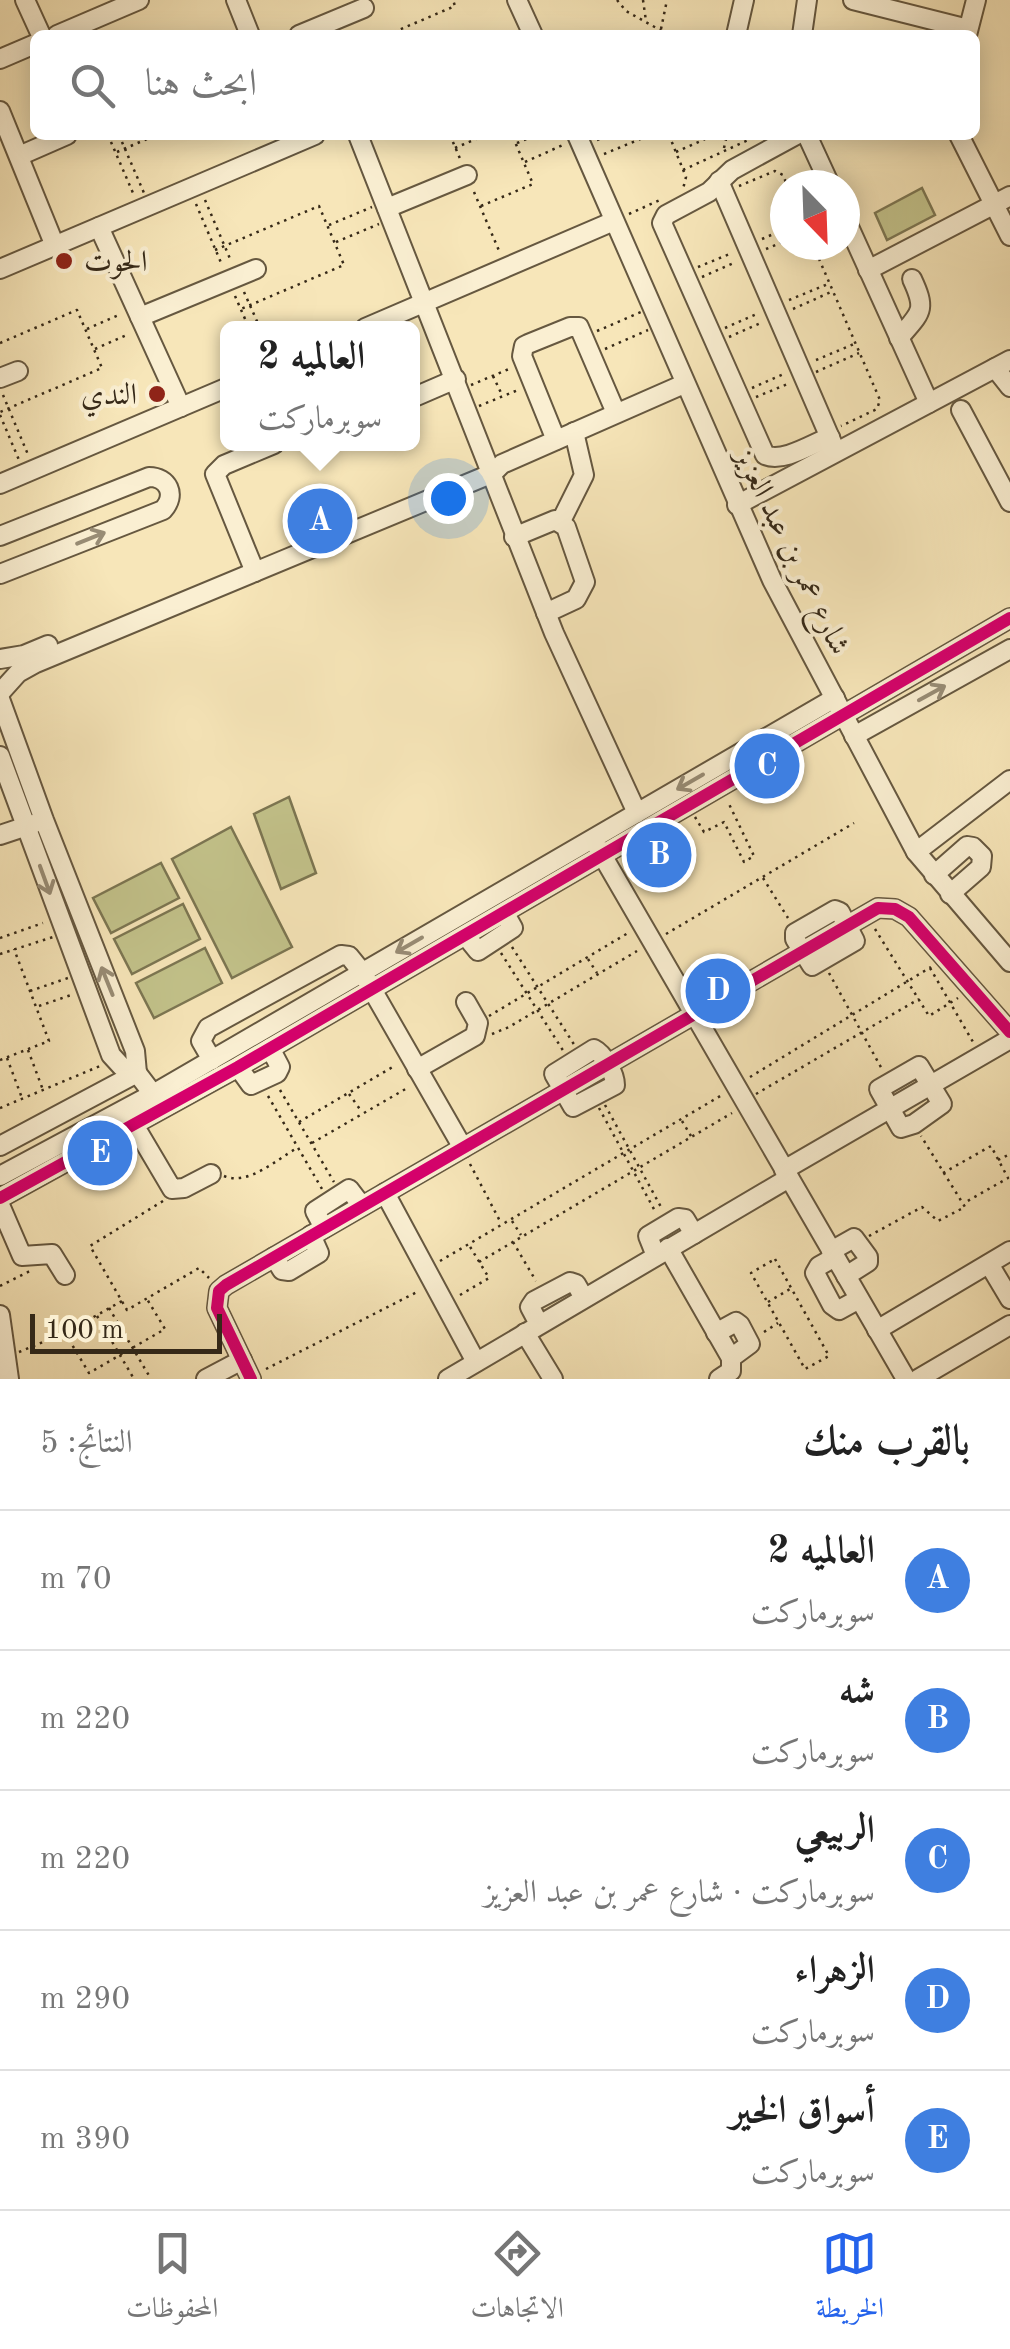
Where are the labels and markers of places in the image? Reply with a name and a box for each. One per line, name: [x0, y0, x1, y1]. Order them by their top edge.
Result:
place label: الحوت: [84, 248, 148, 280]
marker: الحوت: [53, 250, 75, 272]
place label: الندي: [81, 381, 137, 418]
marker: الندي: [146, 383, 168, 405]
pin: A: [288, 484, 352, 558]
pin: C: [734, 728, 800, 804]
pin: B: [626, 818, 692, 892]
pin: D: [686, 954, 750, 1028]
pin: E: [68, 1116, 132, 1190]

